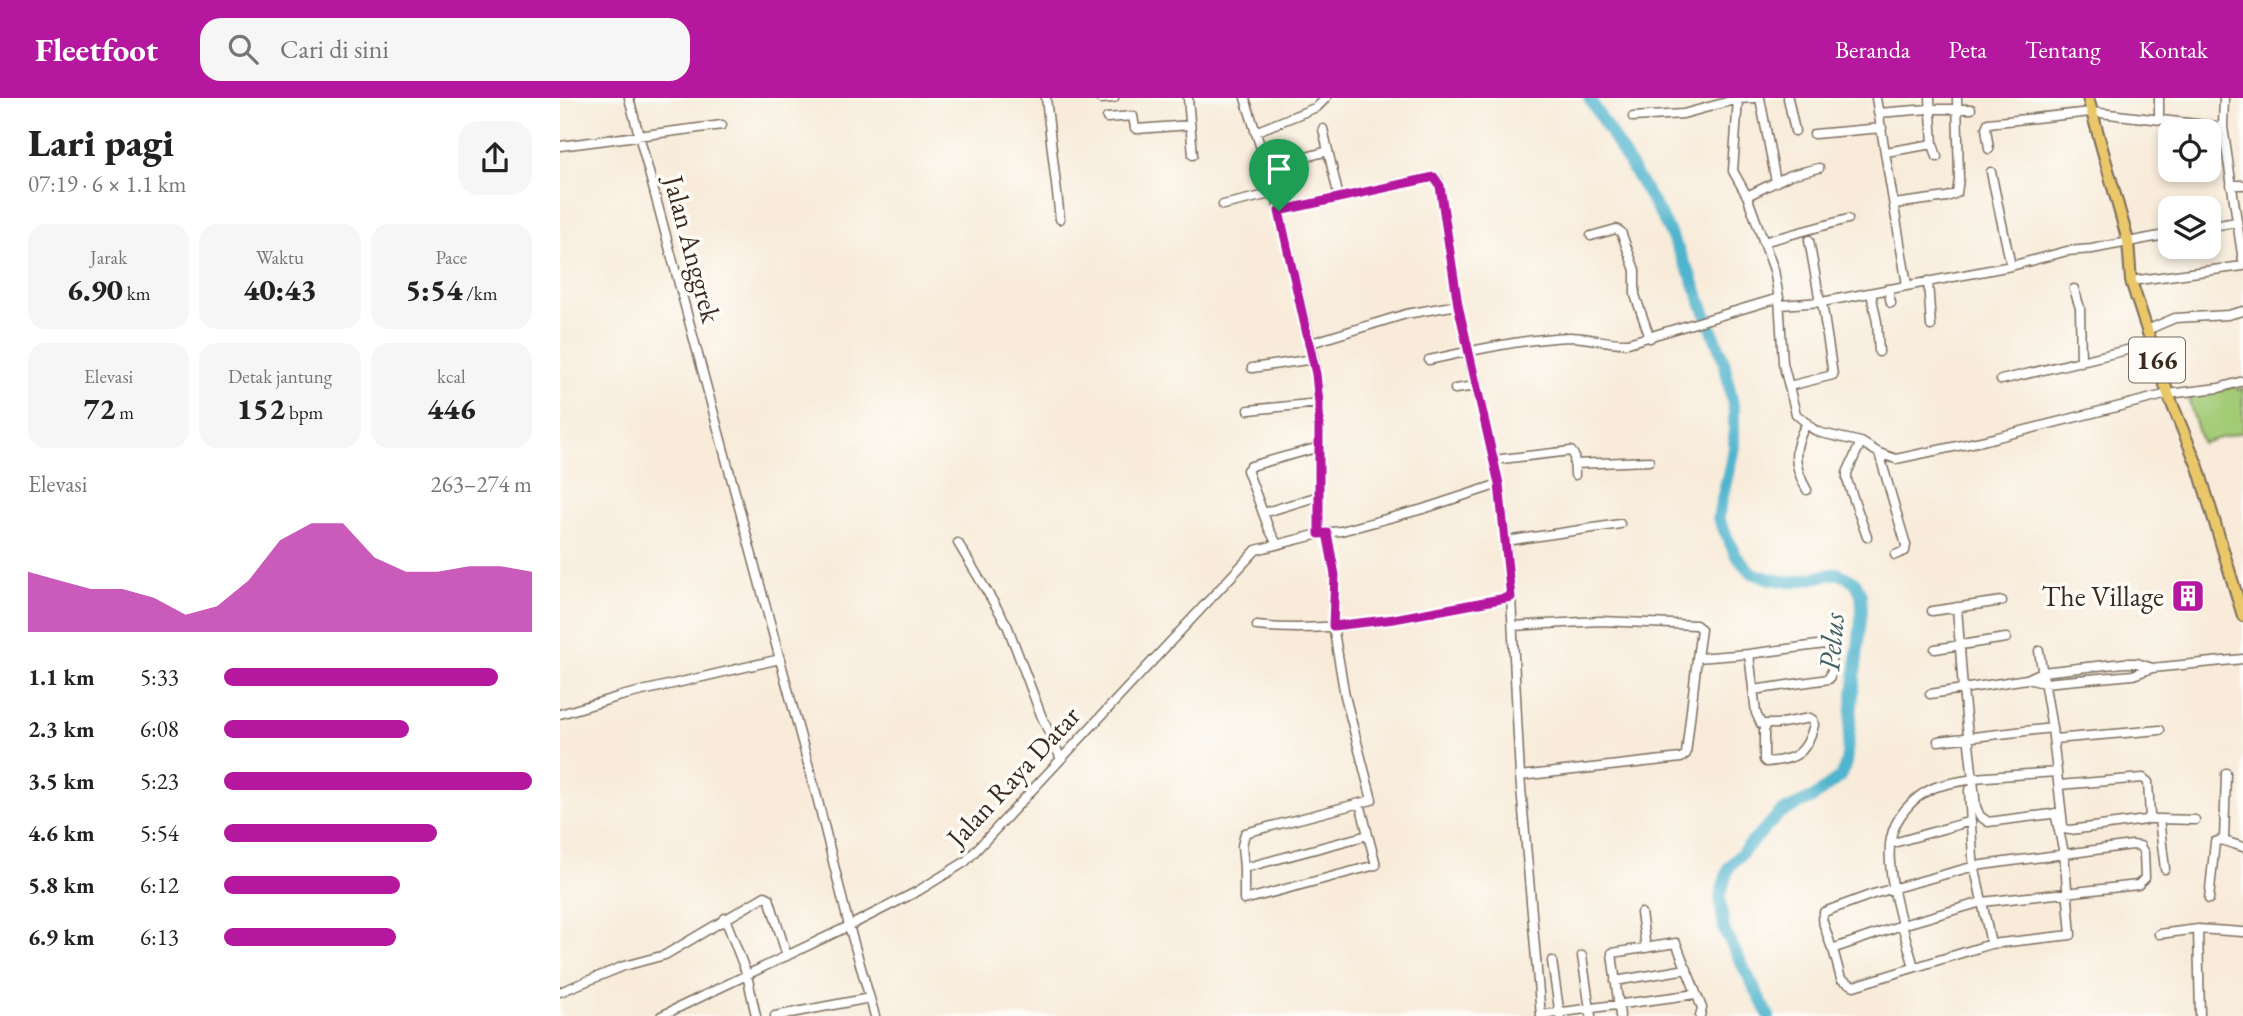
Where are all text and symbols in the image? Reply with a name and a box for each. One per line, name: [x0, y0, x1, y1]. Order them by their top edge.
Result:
search box: [200, 18, 690, 81]
text: Fleetfoot: [35, 28, 158, 71]
icon: search: [224, 30, 262, 68]
text: Cari di sini: [280, 32, 389, 66]
text: Beranda: [1835, 34, 1910, 65]
text: Peta: [1948, 34, 1987, 65]
text: Tentang: [2025, 34, 2101, 65]
text: Kontak: [2139, 34, 2208, 65]
text: Lari pagi: [28, 118, 174, 167]
map controls: [2158, 119, 2221, 259]
button: locate: [2158, 119, 2221, 182]
button: share: [458, 121, 532, 195]
pin: [1249, 139, 1309, 211]
icon: arrive: [1260, 150, 1298, 188]
text: 07:19 · 6 × 1.1 km: [28, 169, 186, 199]
street label: Jalan Anggrek: [656, 170, 730, 327]
button: layers: [2158, 196, 2221, 259]
text: Jarak: [90, 245, 127, 270]
text: Waktu: [256, 245, 304, 270]
text: Pace: [435, 245, 467, 270]
text: 6.90: [67, 270, 123, 309]
text: 40:43: [243, 270, 317, 309]
text: 5:54: [405, 270, 462, 309]
text: km: [123, 281, 150, 306]
text: /km: [462, 281, 498, 306]
road number: 166: [2129, 338, 2185, 382]
text: Elevasi: [84, 364, 133, 389]
text: Detak jantung: [228, 364, 332, 389]
text: kcal: [437, 364, 466, 389]
text: 72: [83, 389, 116, 428]
text: 152: [237, 389, 285, 428]
text: 446: [427, 389, 476, 428]
text: m: [116, 400, 134, 425]
text: bpm: [285, 400, 323, 425]
text: Elevasi: [28, 469, 87, 499]
text: 263–274 m: [431, 469, 532, 499]
building icon: The Village: [2169, 577, 2207, 615]
place label: The Village: [2041, 578, 2164, 614]
water label: Pelus: [1809, 610, 1853, 673]
text: 1.1 km: [28, 662, 95, 692]
text: 5:33: [140, 662, 179, 692]
street label: Jalan Raya Datar: [937, 697, 1088, 856]
text: 2.3 km: [28, 714, 95, 744]
text: 6:08: [140, 714, 179, 744]
text: 3.5 km: [28, 766, 95, 796]
text: 5:23: [140, 766, 179, 796]
text: 4.6 km: [28, 818, 95, 848]
text: 5:54: [140, 818, 179, 848]
text: 5.8 km: [28, 870, 95, 900]
text: 6:12: [140, 870, 179, 900]
text: 6.9 km: [28, 922, 95, 952]
text: 6:13: [140, 922, 179, 952]

